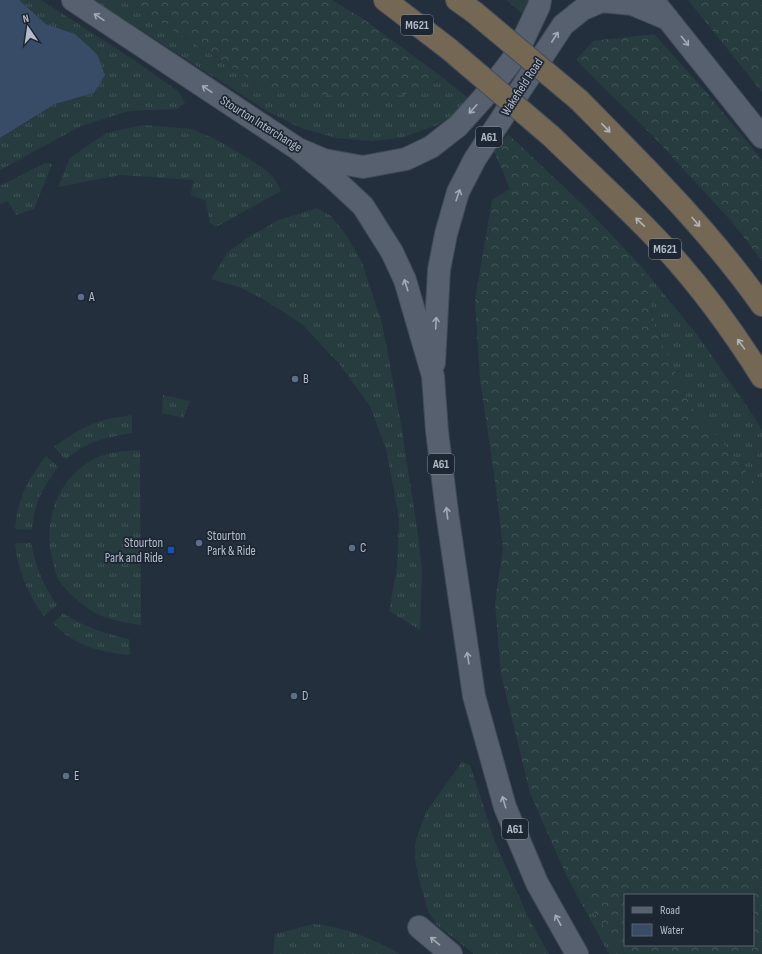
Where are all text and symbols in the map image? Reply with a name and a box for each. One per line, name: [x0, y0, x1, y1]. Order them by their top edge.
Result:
north arrow: [8, 8, 48, 48]
text: N: [22, 12, 30, 26]
one-way arrow: [94, 13, 105, 21]
road number: M621: [401, 15, 433, 35]
one-way arrow: [551, 32, 559, 43]
one-way arrow: [681, 35, 690, 46]
street label: Wakefield Road: [497, 55, 547, 119]
one-way arrow: [202, 85, 213, 93]
street label: Stourton Interchange: [217, 92, 305, 156]
one-way arrow: [468, 104, 478, 114]
one-way arrow: [601, 122, 610, 132]
road number: A61: [476, 127, 502, 147]
one-way arrow: [455, 189, 462, 202]
one-way arrow: [691, 216, 700, 226]
one-way arrow: [635, 218, 645, 227]
road number: M621: [649, 239, 681, 259]
one-way arrow: [402, 278, 409, 291]
place label: A: [88, 289, 95, 305]
marker: A: [76, 292, 86, 302]
one-way arrow: [433, 317, 440, 330]
one-way arrow: [736, 339, 745, 350]
place label: B: [303, 371, 309, 387]
marker: B: [290, 374, 300, 384]
road number: A61: [428, 454, 454, 474]
one-way arrow: [443, 507, 451, 520]
place label: Stourton Park & Ride: [207, 528, 256, 559]
place label: Stourton Park and Ride: [105, 535, 163, 566]
marker: Stourton Park & Ride: [194, 538, 204, 548]
place label: C: [360, 540, 366, 556]
marker: C: [347, 543, 357, 553]
marker: Stourton Park and Ride: [166, 545, 176, 555]
one-way arrow: [464, 652, 472, 665]
place label: D: [302, 688, 308, 704]
marker: D: [289, 691, 299, 701]
place label: E: [74, 768, 79, 784]
marker: E: [61, 771, 71, 781]
one-way arrow: [500, 796, 507, 809]
road number: A61: [502, 819, 528, 839]
legend: [624, 894, 754, 946]
text: Road: [660, 903, 680, 918]
one-way arrow: [553, 914, 561, 926]
text: Water: [660, 923, 684, 938]
one-way arrow: [430, 936, 441, 945]

